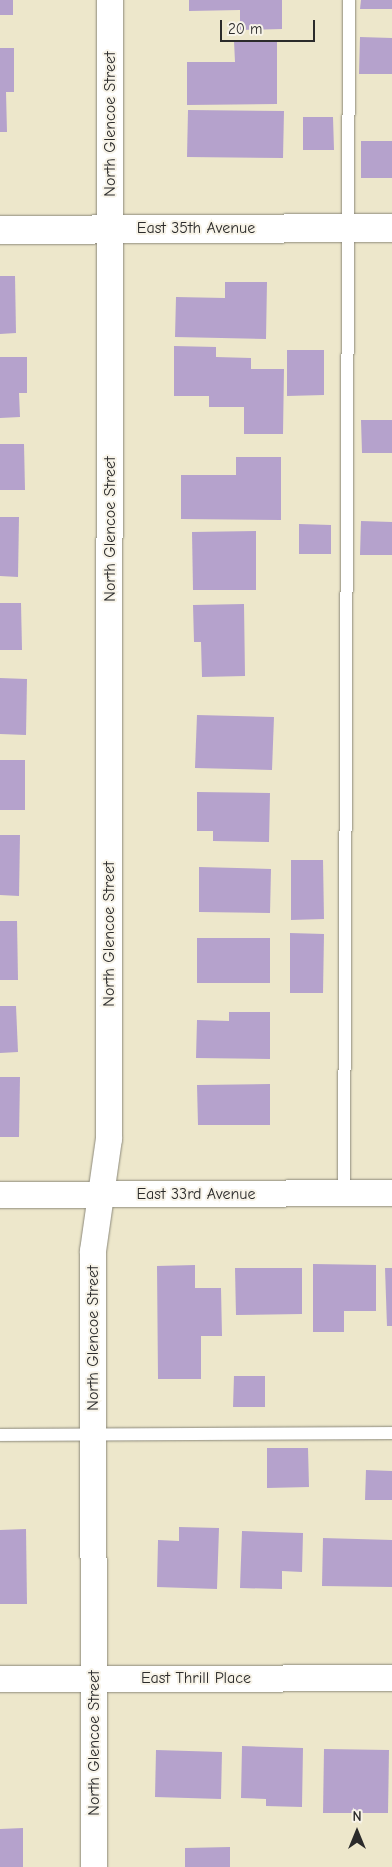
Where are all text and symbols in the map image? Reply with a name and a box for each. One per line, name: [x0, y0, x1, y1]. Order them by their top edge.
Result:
scale bar: [222, 10, 317, 42]
text: 20 m: [228, 20, 262, 38]
street label: North Glencoe Street: [100, 51, 120, 197]
street label: East 35th Avenue: [137, 218, 255, 238]
street label: North Glencoe Street: [100, 456, 120, 602]
street label: North Glencoe Street: [99, 861, 119, 1007]
street label: East 33rd Avenue: [136, 1184, 256, 1204]
street label: North Glencoe Street: [83, 1265, 103, 1411]
street label: East Thrill Place: [141, 1668, 251, 1688]
street label: North Glencoe Street: [84, 1670, 104, 1816]
north arrow: [332, 1807, 382, 1857]
text: N: [352, 1808, 362, 1825]

